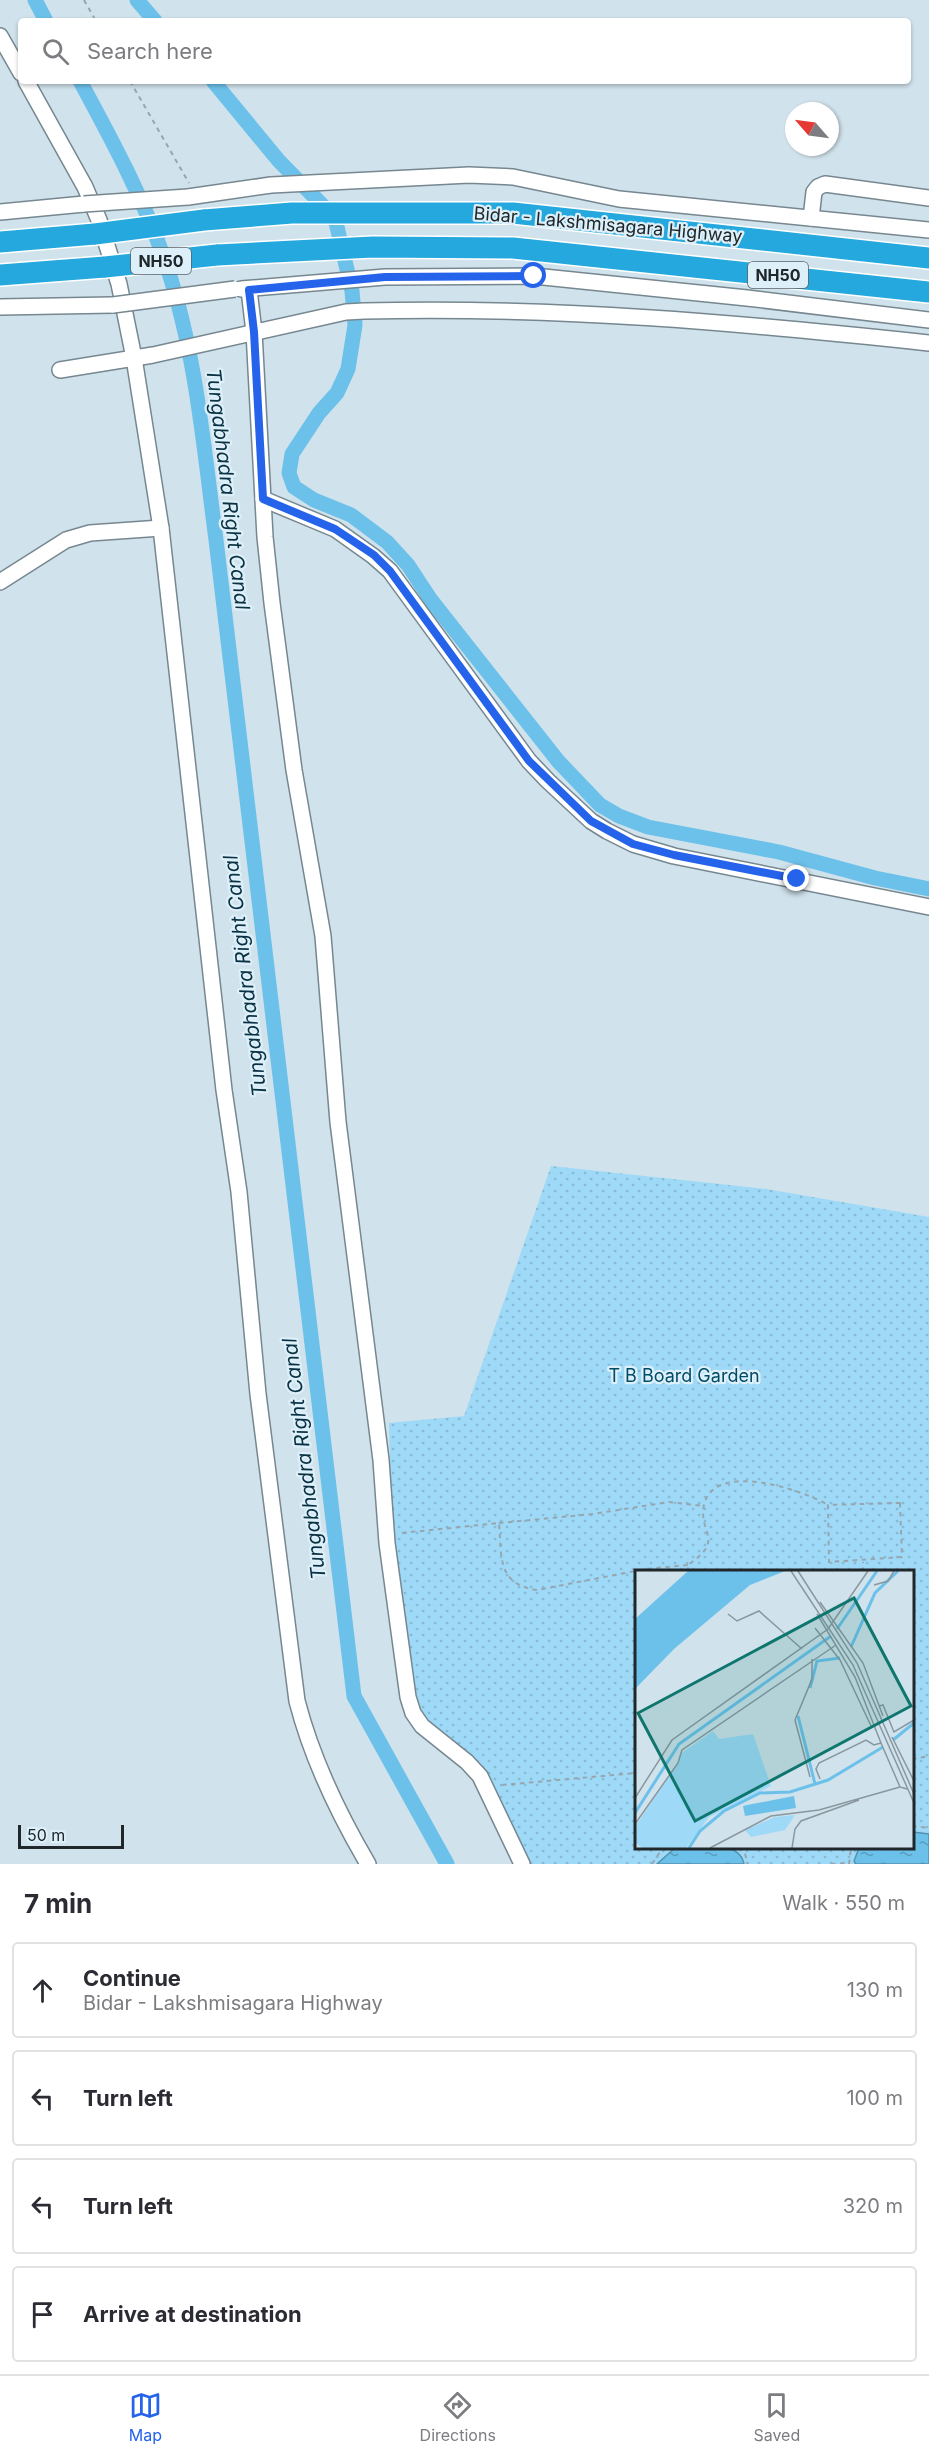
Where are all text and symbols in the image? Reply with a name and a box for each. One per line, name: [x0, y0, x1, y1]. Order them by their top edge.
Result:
search box: [18, 18, 911, 84]
icon: search: [39, 35, 72, 68]
text: Search here: [87, 38, 213, 64]
north arrow: [785, 102, 839, 156]
street label: Bidar - Lakshmisagara Highway: [473, 202, 743, 247]
road number: NH50: [131, 248, 191, 274]
route start: [520, 262, 546, 288]
road number: NH50: [748, 262, 808, 288]
water label: Tungabhadra Right Canal: [201, 367, 255, 611]
water label: Tungabhadra Right Canal: [218, 854, 272, 1098]
route end: [783, 865, 809, 891]
water label: Tungabhadra Right Canal: [277, 1337, 331, 1581]
park label: T B Board Garden: [608, 1365, 760, 1386]
inset map: [635, 1570, 914, 1849]
scale bar: [18, 1822, 124, 1850]
text: 50 m: [27, 1825, 65, 1845]
text: 7 min: [24, 1888, 92, 1919]
text: Walk · 550 m: [782, 1891, 905, 1915]
text: Continue: [83, 1965, 181, 1991]
icon: ahead: [26, 1974, 59, 2007]
text: 130 m: [847, 1978, 903, 2002]
text: Bidar - Lakshmisagara Highway: [83, 1991, 383, 2015]
icon: left: [26, 2082, 59, 2115]
text: Turn left: [83, 2085, 173, 2111]
text: 100 m: [846, 2086, 903, 2110]
icon: left: [26, 2190, 59, 2223]
text: Turn left: [83, 2193, 173, 2219]
text: 320 m: [843, 2194, 903, 2218]
icon: arrive: [26, 2298, 59, 2331]
text: Arrive at destination: [83, 2301, 302, 2327]
tab: Map: [129, 2389, 162, 2445]
tab: Directions: [420, 2389, 496, 2445]
tab: Saved: [753, 2389, 800, 2445]

